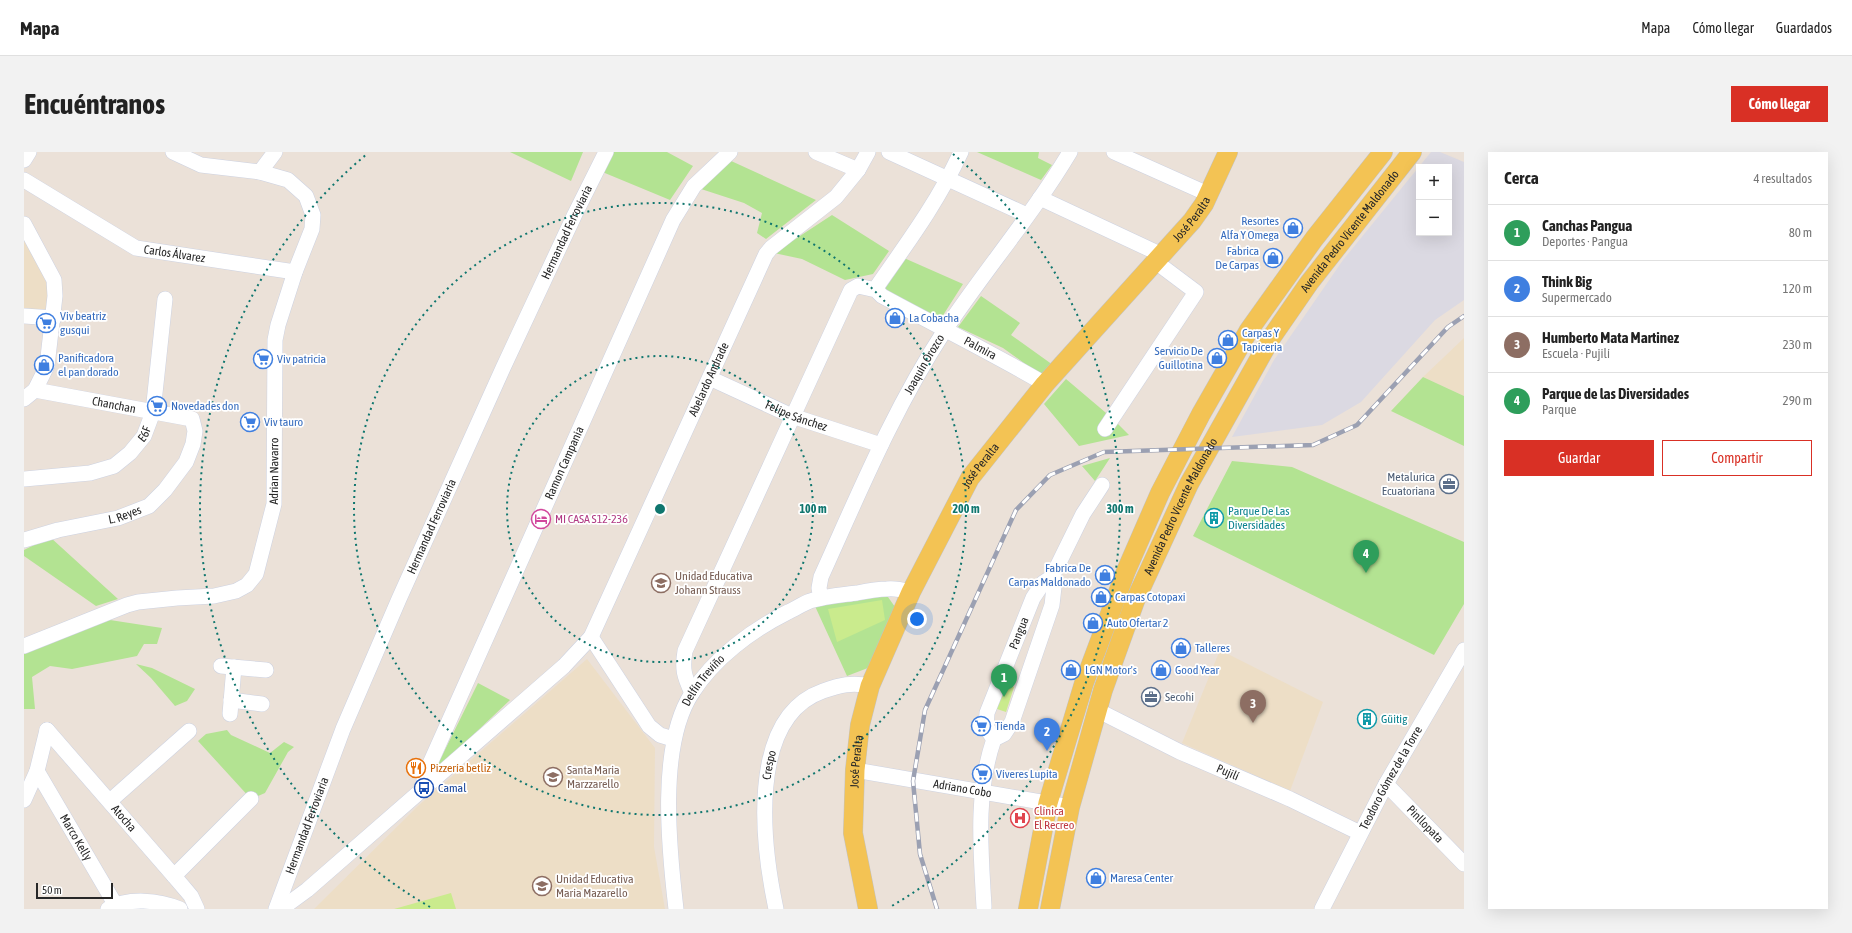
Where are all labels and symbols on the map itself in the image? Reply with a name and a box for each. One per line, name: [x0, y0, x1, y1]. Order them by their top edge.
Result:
street label: Avenida Pedro Vicente Maldonado: [1298, 167, 1402, 295]
street label: Hermandad Ferroviaria: [538, 183, 595, 282]
street label: José Peralta: [1170, 195, 1213, 244]
place label: Resortes Alfa Y Omega: [1221, 214, 1279, 242]
shop icon: Resortes Alfa Y Omega: [1282, 217, 1304, 239]
street label: Carlos Álvarez: [143, 242, 207, 265]
place label: Fabrica De Carpas: [1215, 244, 1259, 272]
shop icon: Fabrica De Carpas: [1262, 247, 1284, 269]
shop icon: La Cobacha: [884, 307, 906, 329]
place label: Viv beatriz gusqui: [60, 309, 107, 337]
place label: La Cobacha: [909, 311, 959, 325]
supermarket icon: Viv beatriz gusqui: [35, 312, 57, 334]
place label: Carpas Y Tapiceria: [1242, 326, 1282, 354]
shop icon: Carpas Y Tapiceria: [1217, 329, 1239, 351]
street label: Joaquín Orozco: [901, 331, 948, 397]
street label: Palmira: [962, 334, 999, 362]
street label: Abelardo Andrade: [686, 340, 732, 419]
place label: Servicio De Guillotina: [1155, 344, 1203, 372]
shop icon: Servicio De Guillotina: [1206, 347, 1228, 369]
supermarket icon: Viv patricia: [252, 348, 274, 370]
place label: Panificadora el pan dorado: [58, 351, 119, 379]
place label: Viv patricia: [277, 352, 326, 366]
shop icon: Panificadora el pan dorado: [33, 354, 55, 376]
street label: Chanchan: [91, 394, 137, 416]
supermarket icon: Novedades don: [146, 395, 168, 417]
street label: Felipe Sánchez: [763, 398, 830, 434]
place label: Novedades don: [171, 399, 239, 413]
supermarket icon: Viv tauro: [239, 411, 261, 433]
place label: Viv tauro: [264, 415, 304, 429]
street label: E6F: [135, 424, 154, 445]
street label: Ramon Campania: [542, 424, 587, 502]
street label: Avenida Pedro Vicente Maldonado: [1141, 435, 1221, 577]
street label: Adrian Navarro: [267, 437, 281, 505]
street label: José Peralta: [959, 440, 1002, 491]
place label: Metalurica Ecuatoriana: [1382, 470, 1435, 498]
office icon: Metalurica Ecuatoriana: [1438, 473, 1460, 495]
street label: Hermandad Ferroviaria: [404, 477, 459, 576]
centre of rings: [653, 502, 667, 516]
text: 100 m: [799, 502, 827, 516]
text: 200 m: [952, 502, 980, 516]
text: 300 m: [1106, 502, 1134, 516]
street label: L. Reyes: [107, 503, 143, 527]
place label: Parque De Las Diversidades: [1228, 504, 1290, 532]
building icon: Parque De Las Diversidades: [1203, 507, 1225, 529]
hotel icon: MI CASA S12-236: [530, 508, 552, 530]
place label: MI CASA S12-236: [555, 512, 628, 526]
pin: 4: [1353, 540, 1379, 573]
place label: Fabrica De Carpas Maldonado: [1009, 561, 1091, 589]
shop icon: Fabrica De Carpas Maldonado: [1094, 564, 1116, 586]
place label: Unidad Educativa Johann Strauss: [675, 569, 753, 597]
school or university icon: Unidad Educativa Johann Strauss: [650, 572, 672, 594]
shop icon: Carpas Cotopaxi: [1090, 586, 1112, 608]
place label: Carpas Cotopaxi: [1115, 590, 1186, 604]
your location: [907, 609, 927, 629]
shop icon: Auto Ofertar 2: [1082, 612, 1104, 634]
street label: Pangua: [1006, 615, 1032, 651]
place label: Auto Ofertar 2: [1107, 616, 1168, 630]
shop icon: Talleres: [1170, 637, 1192, 659]
place label: Talleres: [1195, 641, 1230, 655]
street label: Delfín Treviño: [679, 651, 728, 708]
shop icon: LGN Motor's: [1060, 659, 1082, 681]
shop icon: Good Year: [1150, 659, 1172, 681]
place label: LGN Motor's: [1085, 663, 1137, 677]
place label: Good Year: [1175, 663, 1220, 677]
pin: 1: [991, 664, 1017, 697]
office icon: Secohi: [1140, 686, 1162, 708]
place label: Secohi: [1165, 690, 1194, 704]
pin: 3: [1240, 690, 1266, 723]
building icon: Güitig: [1356, 708, 1378, 730]
place label: Güitig: [1381, 712, 1408, 726]
supermarket icon: Tienda: [970, 715, 992, 737]
pin: 2: [1034, 718, 1060, 751]
place label: Tienda: [995, 719, 1025, 733]
street label: Teodoro Gómez de la Torre: [1357, 724, 1425, 832]
street label: José Peralta: [847, 734, 866, 788]
street label: Crespo: [760, 748, 779, 781]
restaurant icon: Pizzería betliz: [405, 757, 427, 779]
place label: Pizzería betliz: [430, 761, 491, 775]
street label: Pujilí: [1214, 761, 1241, 784]
place label: Santa Maria Marzzarello: [567, 763, 620, 791]
supermarket icon: Víveres Lupita: [971, 763, 993, 785]
school or university icon: Santa Maria Marzzarello: [542, 766, 564, 788]
place label: Víveres Lupita: [996, 767, 1058, 781]
street label: Hermandad Ferroviaria: [283, 775, 332, 876]
bus stop icon: Camal: [413, 777, 435, 799]
street label: Adriano Cobo: [932, 777, 993, 800]
place label: Camal: [438, 781, 467, 795]
street label: Atocha: [108, 802, 139, 834]
street label: Pinllopata: [1404, 803, 1446, 846]
place label: Clínica El Recreo: [1034, 804, 1075, 832]
hospital icon: Clínica El Recreo: [1009, 807, 1031, 829]
street label: Marco Kelly: [57, 812, 95, 863]
shop icon: Maresa Center: [1085, 867, 1107, 889]
place label: Maresa Center: [1110, 871, 1174, 885]
place label: Unidad Educativa Maria Mazarello: [556, 872, 634, 900]
school or university icon: Unidad Educativa Maria Mazarello: [531, 875, 553, 897]
scale bar: [36, 881, 113, 900]

